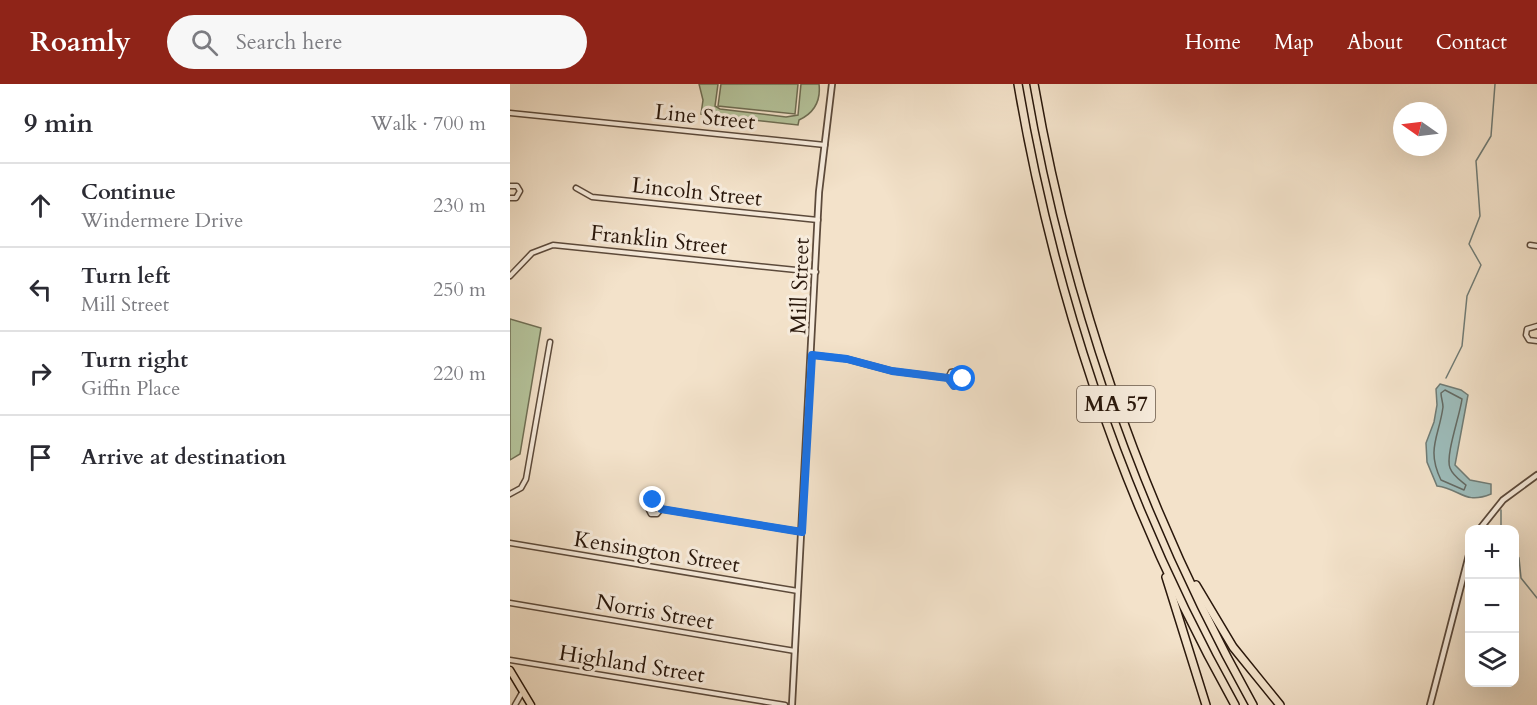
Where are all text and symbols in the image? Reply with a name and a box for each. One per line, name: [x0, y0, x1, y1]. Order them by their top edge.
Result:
search box: [167, 15, 587, 69]
text: Roamly: [30, 23, 131, 61]
icon: search: [188, 26, 221, 59]
text: Search here: [236, 27, 342, 57]
text: Home: [1185, 28, 1241, 57]
text: Map: [1274, 28, 1314, 57]
text: About: [1347, 28, 1403, 57]
text: Contact: [1436, 28, 1507, 57]
street label: Line Street: [653, 97, 757, 137]
north arrow: [1393, 102, 1447, 156]
text: 9 min: [24, 106, 93, 141]
text: Walk · 700 m: [371, 110, 486, 137]
street label: Lincoln Street: [630, 170, 764, 214]
text: Continue: [81, 177, 176, 207]
icon: ahead: [24, 189, 57, 222]
text: 230 m: [433, 192, 486, 219]
text: Windermere Drive: [81, 207, 243, 234]
street label: Franklin Street: [589, 218, 729, 262]
street label: Mill Street: [783, 237, 817, 335]
text: Turn left: [81, 261, 170, 291]
icon: left: [24, 273, 57, 306]
text: 250 m: [433, 276, 486, 303]
text: Mill Street: [81, 291, 169, 318]
text: Turn right: [81, 345, 188, 375]
icon: right: [24, 357, 57, 390]
text: 220 m: [433, 360, 486, 387]
route start: [949, 365, 975, 391]
text: Giffin Place: [81, 375, 180, 402]
road number: MA 57: [1077, 386, 1155, 422]
icon: arrive: [24, 441, 57, 474]
text: Arrive at destination: [81, 442, 286, 472]
route end: [639, 486, 665, 512]
street label: Kensington Street: [572, 524, 742, 580]
map controls: [1465, 525, 1519, 687]
button: +: [1465, 525, 1519, 579]
button: −: [1465, 579, 1519, 633]
street label: Norris Street: [594, 587, 716, 637]
button: layers: [1465, 633, 1519, 687]
street label: Highland Street: [557, 638, 707, 690]

